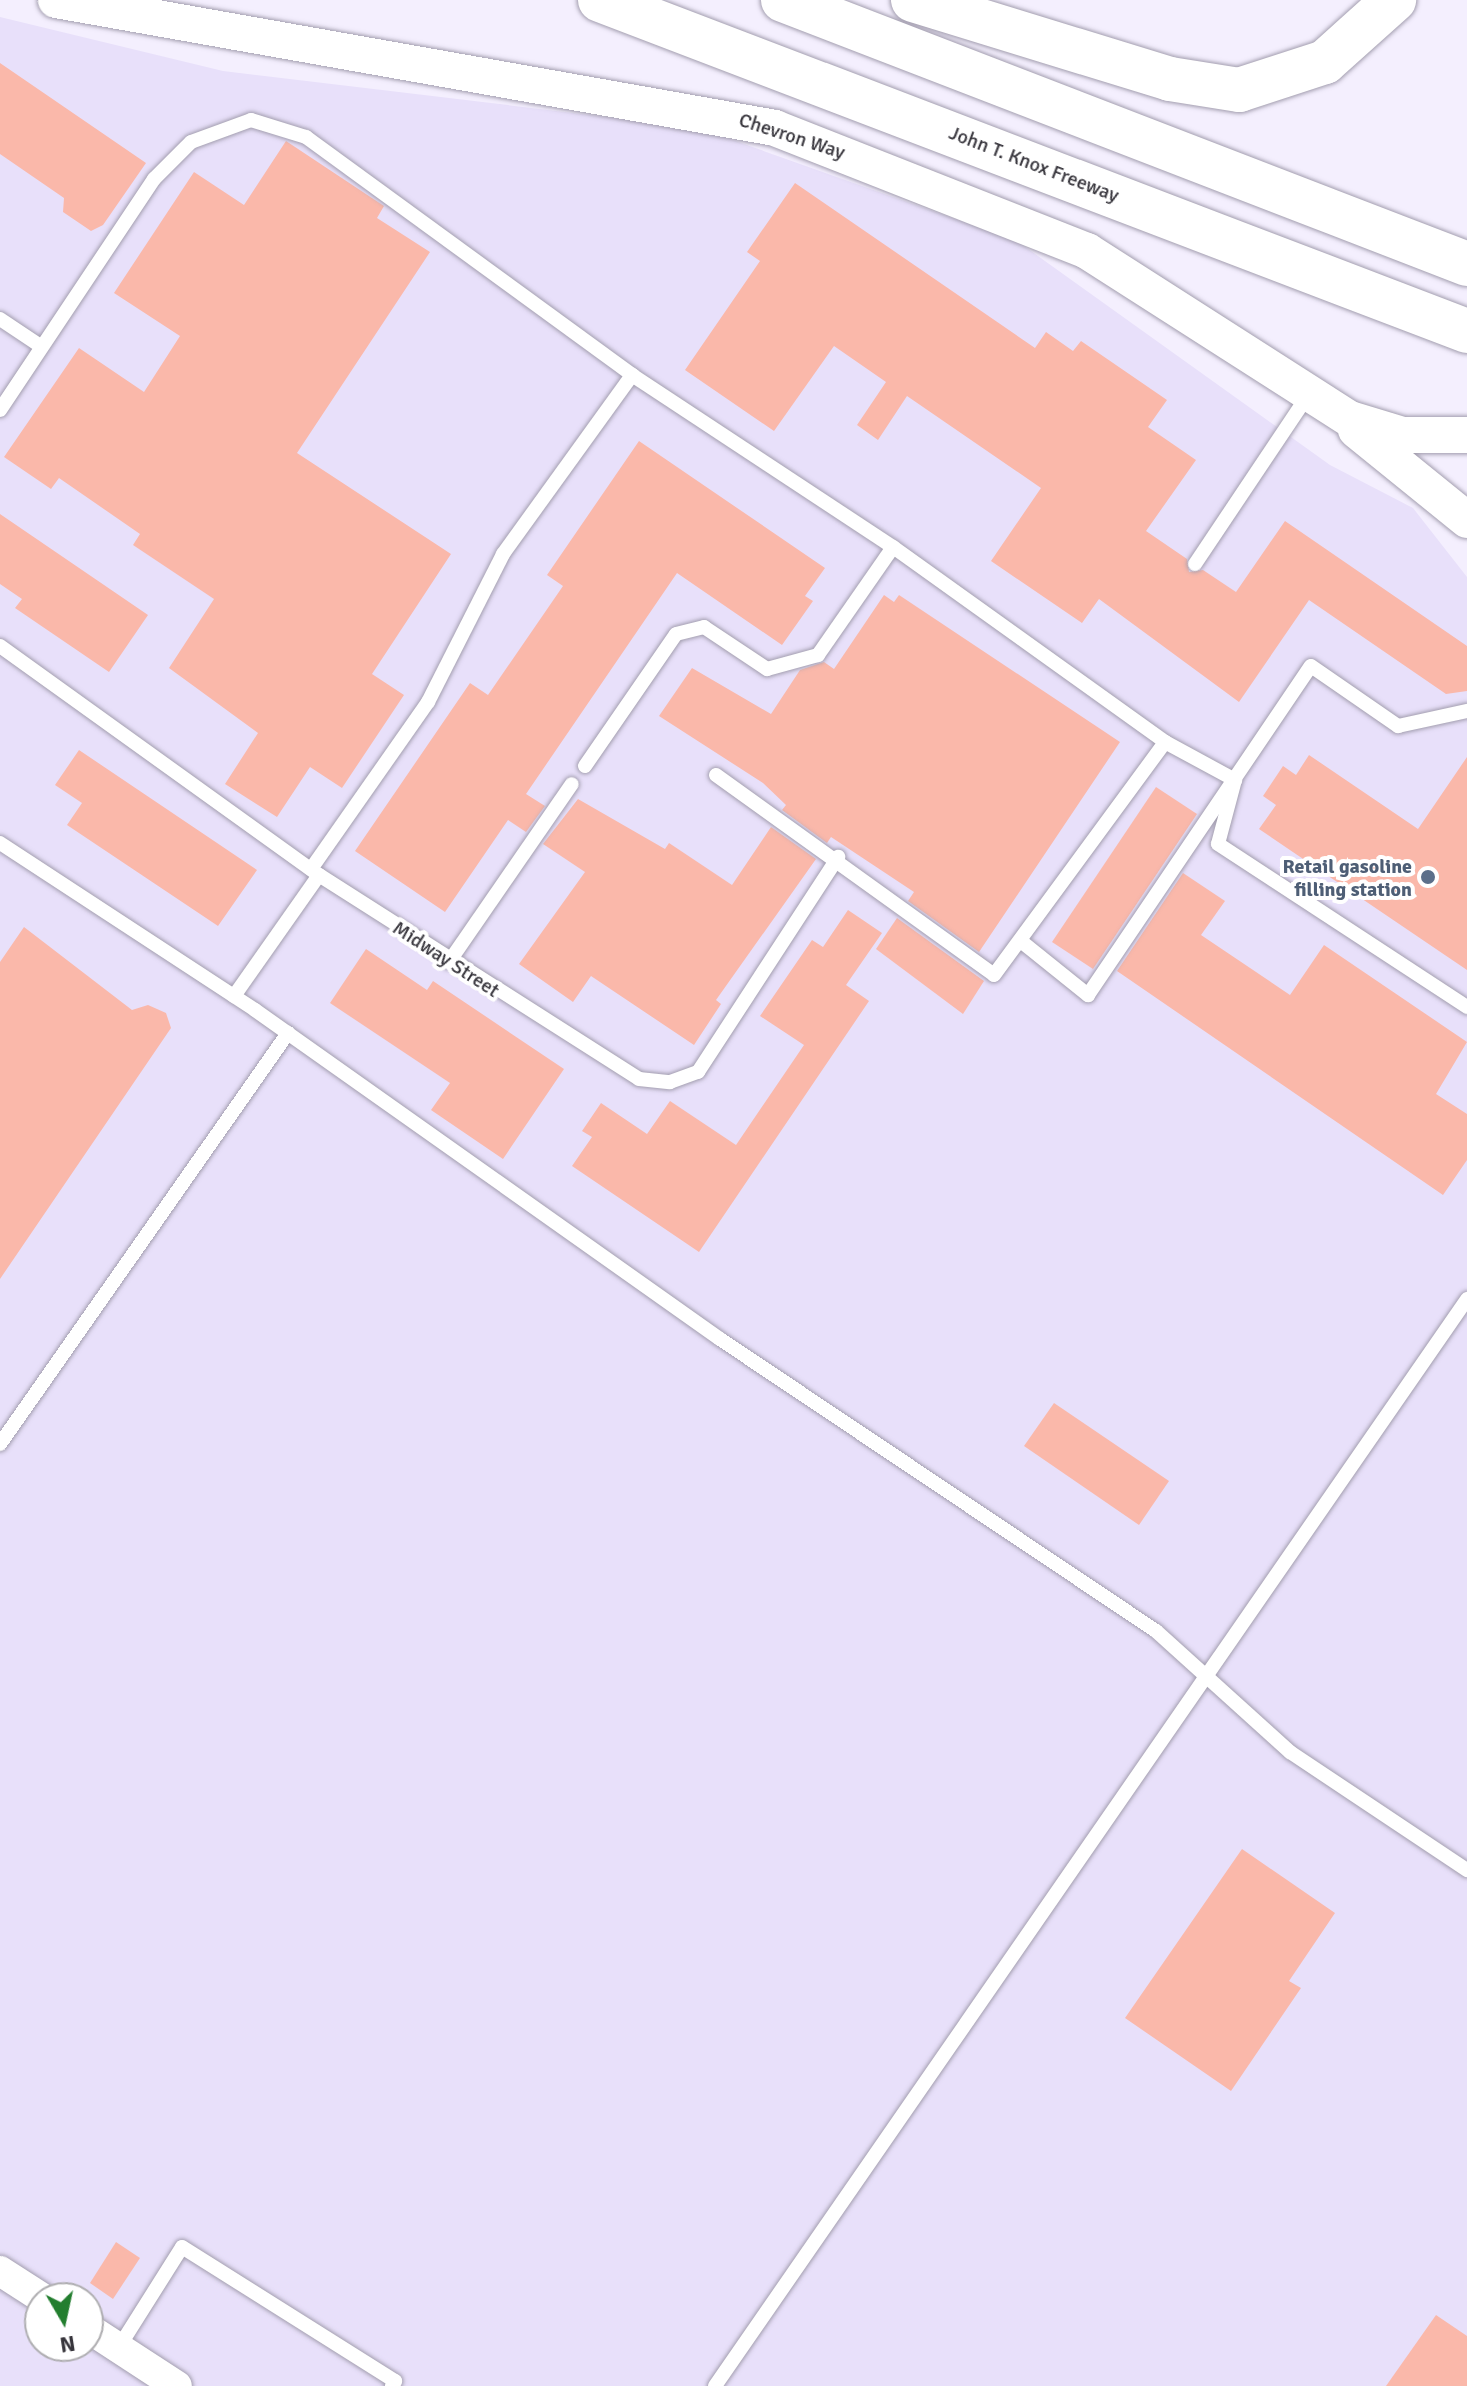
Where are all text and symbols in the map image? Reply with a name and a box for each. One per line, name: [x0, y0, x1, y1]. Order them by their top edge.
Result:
street label: Chevron Way: [736, 108, 848, 164]
street label: John T. Knox Freeway: [946, 121, 1122, 207]
place label: Retail gasoline filling station: [1283, 854, 1412, 901]
marker: Retail gasoline filling station: [1419, 868, 1437, 886]
street label: Midway Street: [388, 916, 504, 1002]
north arrow: [24, 2282, 104, 2362]
text: N: [58, 2330, 77, 2359]

